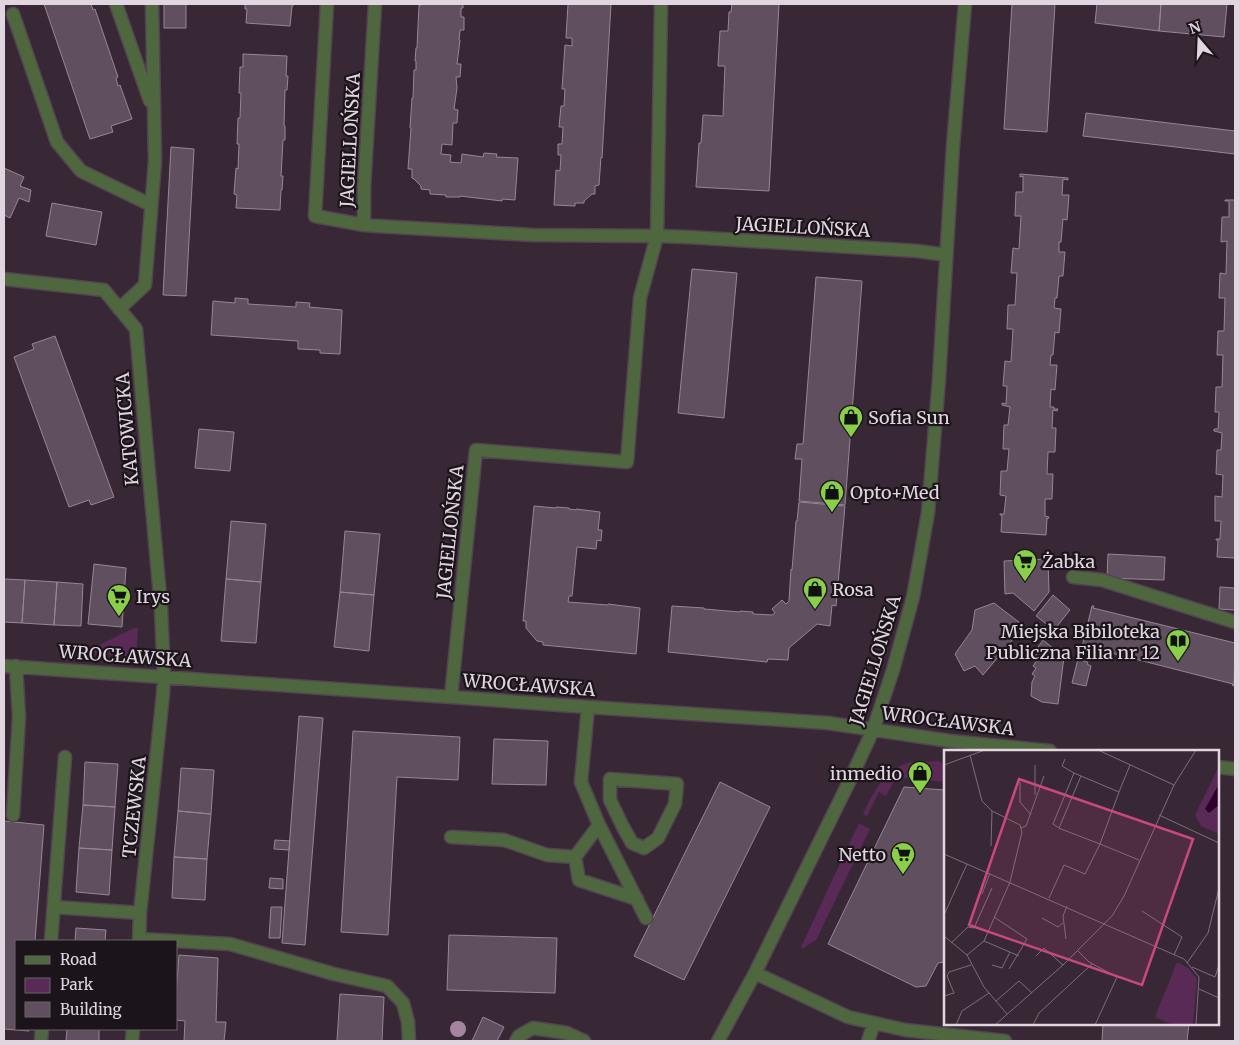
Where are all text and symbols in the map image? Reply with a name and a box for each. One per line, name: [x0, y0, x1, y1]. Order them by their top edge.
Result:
north arrow: [1174, 15, 1224, 65]
text: N: [1187, 17, 1203, 38]
street label: JAGIELLOŃSKA: [335, 72, 365, 209]
street label: JAGIELLOŃSKA: [734, 212, 871, 242]
street label: KATOWICKA: [111, 371, 143, 486]
shop icon: Sofia Sun: [838, 404, 864, 438]
place label: Sofia Sun: [868, 406, 950, 429]
street label: JAGIELLOŃSKA: [431, 463, 469, 601]
shop icon: Opto+Med: [819, 479, 845, 513]
place label: Opto+Med: [850, 481, 940, 504]
supermarket icon: Żabka: [1012, 548, 1038, 582]
place label: Żabka: [1042, 550, 1095, 573]
shop icon: Rosa: [802, 576, 828, 610]
place label: Rosa: [832, 578, 874, 601]
supermarket icon: Irys: [106, 583, 132, 617]
place label: Irys: [136, 585, 170, 608]
street label: JAGIELLOŃSKA: [844, 592, 906, 729]
place label: Miejska Bibiloteka Publiczna Filia nr 12: [986, 620, 1160, 664]
library icon: Miejska Bibiloteka Publiczna Filia nr 12: [1165, 628, 1191, 662]
street label: WROCŁAWSKA: [57, 640, 193, 672]
street label: WROCŁAWSKA: [461, 669, 597, 701]
street label: WROCŁAWSKA: [880, 701, 1016, 741]
inset map: [944, 750, 1219, 1025]
street label: TCZEWSKA: [117, 755, 151, 859]
shop icon: inmedio: [907, 760, 933, 794]
place label: inmedio: [830, 762, 902, 785]
supermarket icon: Netto: [890, 841, 916, 875]
place label: Netto: [839, 843, 886, 866]
legend: [15, 940, 178, 1030]
text: Road: [60, 950, 96, 969]
text: Park: [60, 975, 94, 994]
text: Building: [60, 1000, 122, 1019]

